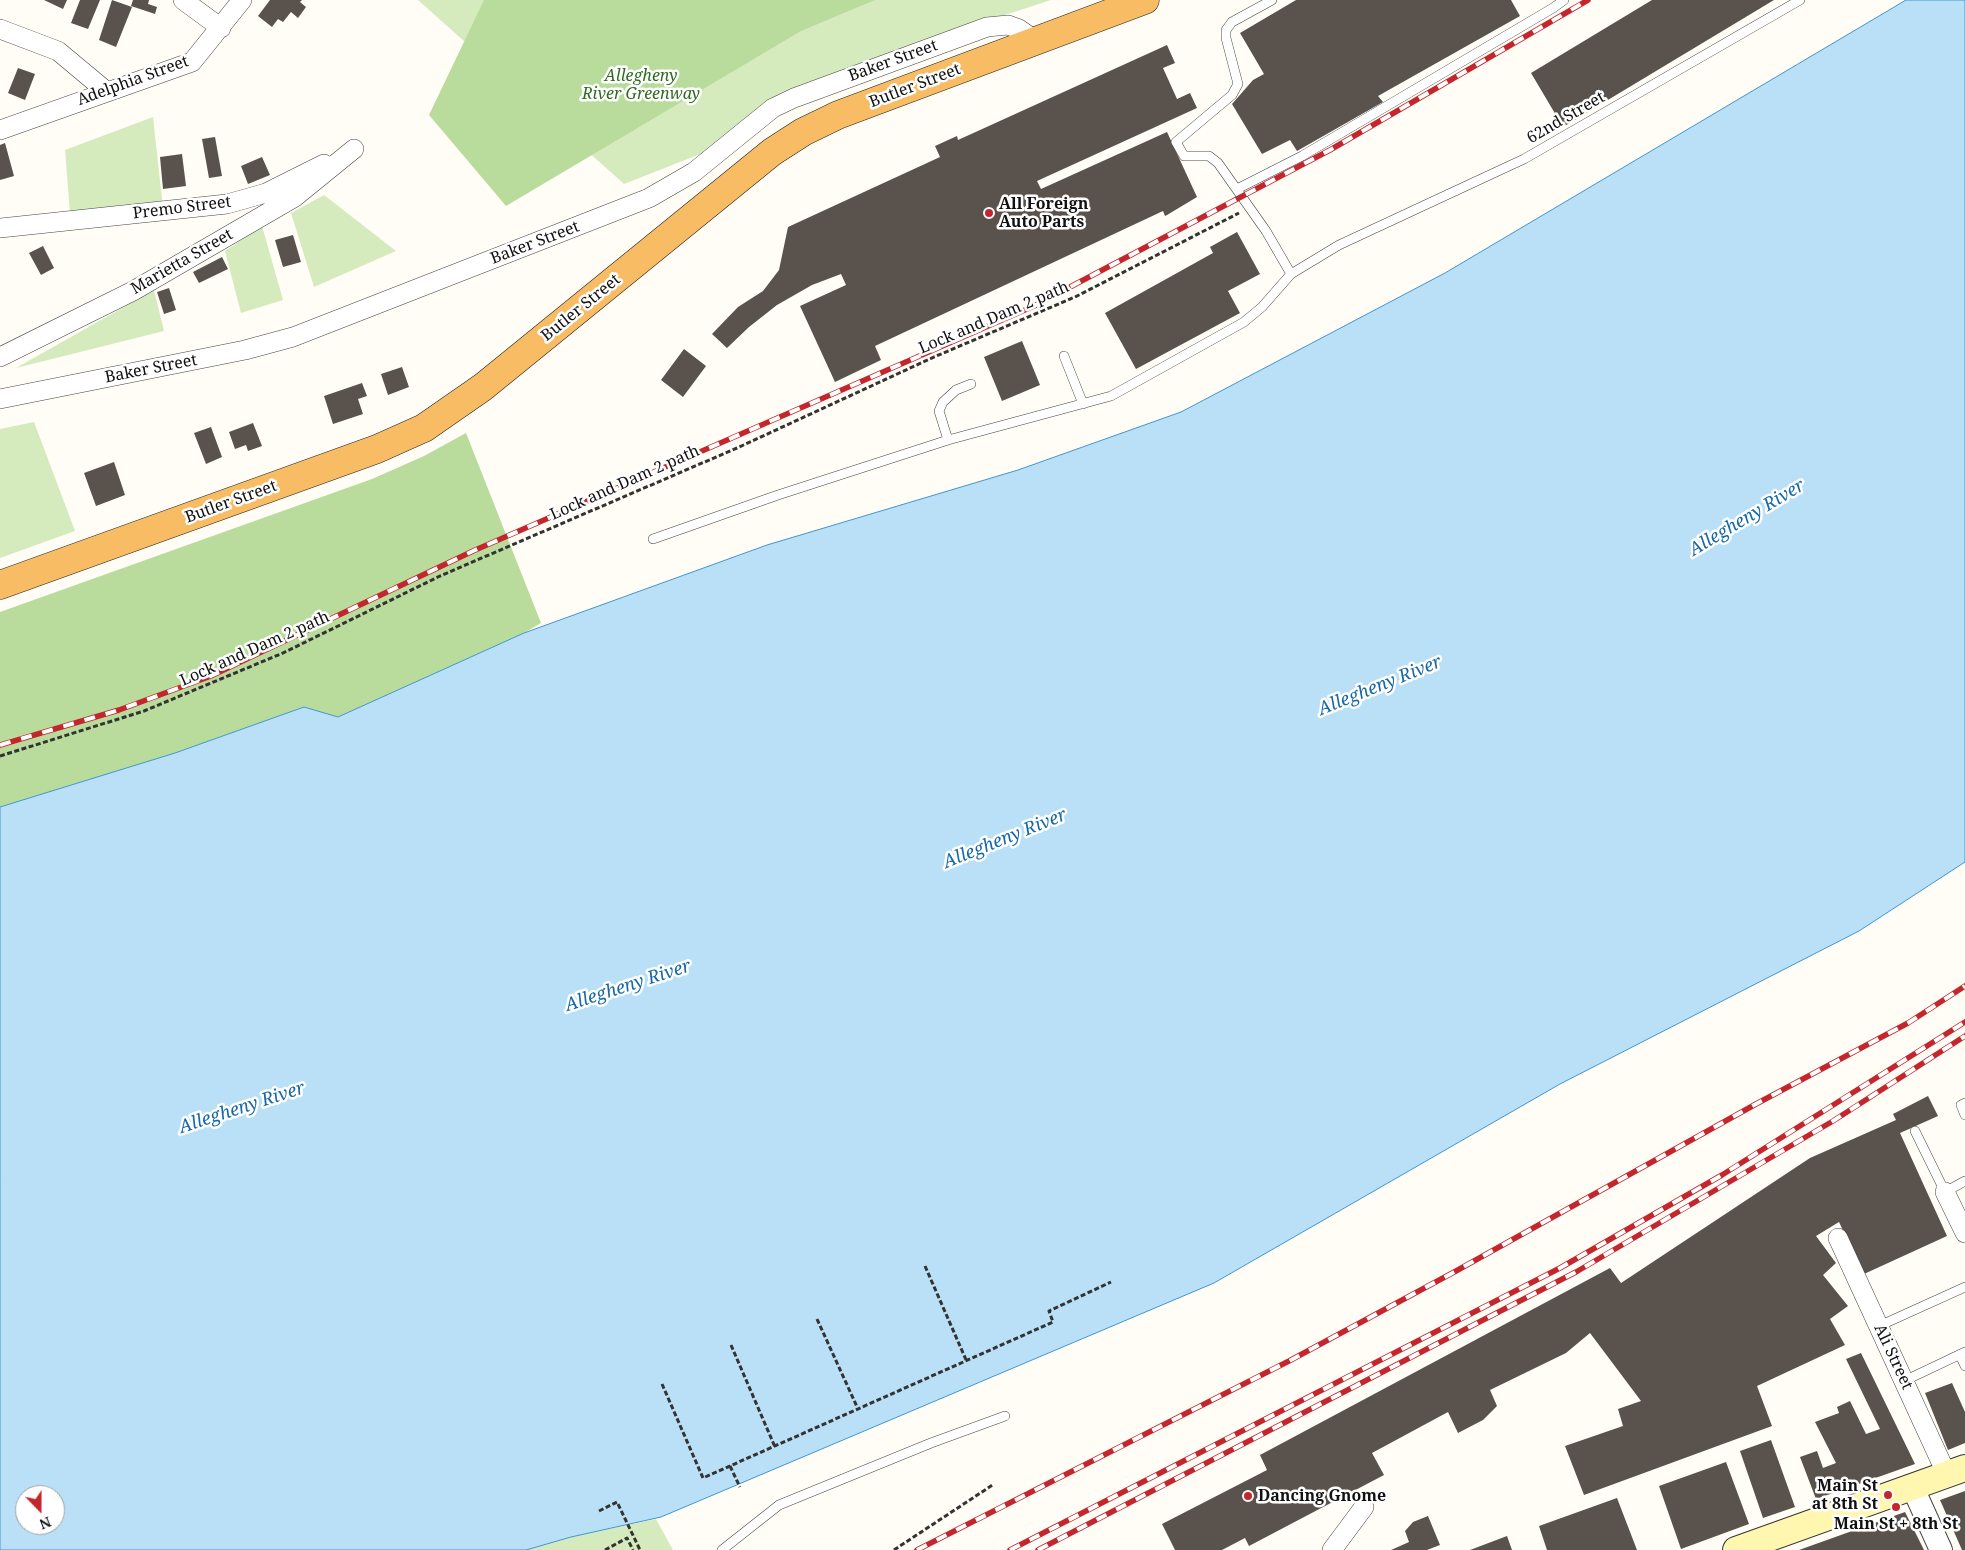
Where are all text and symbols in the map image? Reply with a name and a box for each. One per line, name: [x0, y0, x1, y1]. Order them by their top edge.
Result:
street label: Baker Street: [846, 36, 940, 86]
street label: Adelphia Street: [75, 52, 191, 110]
street label: Butler Street: [867, 60, 963, 112]
park label: Allegheny River Greenway: [582, 66, 700, 104]
street label: 62nd Street: [1524, 88, 1608, 148]
street label: Premo Street: [132, 192, 232, 224]
place label: All Foreign Auto Parts: [999, 194, 1088, 232]
marker: All Foreign Auto Parts: [983, 207, 995, 219]
street label: Baker Street: [488, 217, 582, 269]
street label: Marietta Street: [128, 225, 236, 299]
street label: Butler Street: [538, 270, 624, 346]
street label: Lock and Dam 2 path: [916, 278, 1072, 358]
street label: Baker Street: [103, 351, 199, 387]
street label: Lock and Dam 2 path: [547, 441, 703, 525]
water label: Allegheny River: [1685, 475, 1809, 561]
street label: Butler Street: [183, 477, 279, 527]
street label: Lock and Dam 2 path: [177, 607, 333, 691]
water label: Allegheny River: [1315, 651, 1445, 721]
water label: Allegheny River: [940, 804, 1070, 874]
water label: Allegheny River: [562, 955, 694, 1017]
water label: Allegheny River: [176, 1077, 308, 1139]
street label: Ali Street: [1869, 1321, 1917, 1393]
place label: Main St at 8th St: [1812, 1476, 1878, 1514]
north arrow: [15, 1485, 65, 1535]
place label: Dancing Gnome: [1258, 1486, 1386, 1506]
marker: Main St at 8th St: [1882, 1489, 1894, 1501]
marker: Dancing Gnome: [1242, 1490, 1254, 1502]
marker: Main St + 8th St: [1890, 1501, 1902, 1513]
text: N: [37, 1513, 54, 1534]
place label: Main St + 8th St: [1834, 1514, 1958, 1534]

